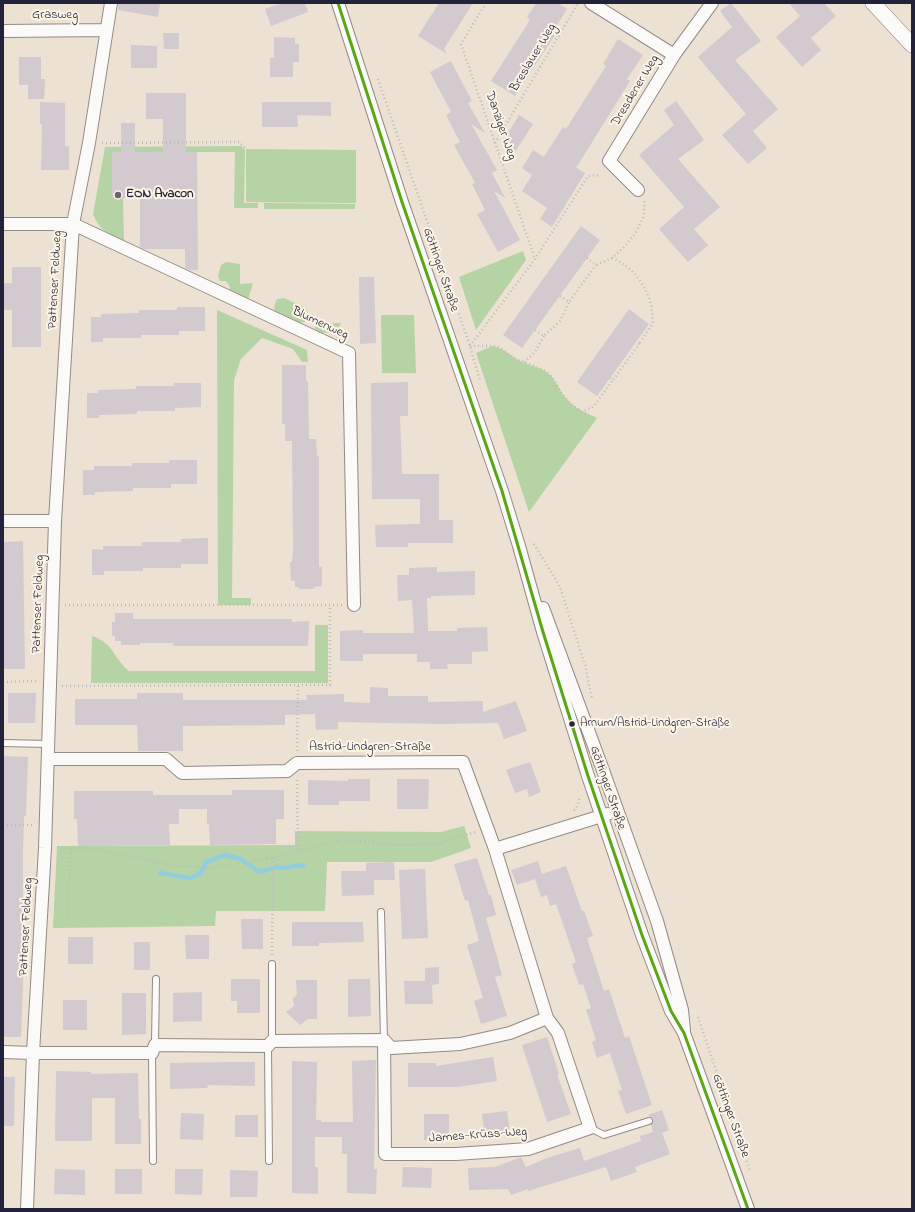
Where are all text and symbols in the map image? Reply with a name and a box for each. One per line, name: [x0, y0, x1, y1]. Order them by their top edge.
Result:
street label: Grasweg: [32, 8, 78, 24]
street label: Breslauer Weg: [508, 21, 560, 95]
street label: Dresdener Weg: [609, 53, 663, 129]
street label: Danziger Weg: [481, 90, 519, 162]
place label: EON Avacon: [126, 187, 193, 203]
marker: EON Avacon: [113, 190, 123, 200]
street label: Göttinger Straße: [418, 226, 462, 314]
street label: Pattenser Feldweg: [46, 230, 66, 330]
street label: Blumenweg: [289, 304, 351, 344]
street label: Pattenser Feldweg: [29, 555, 49, 653]
place label: Arnum/Astrid-Lindgren-Straße: [580, 717, 729, 731]
marker: Arnum/Astrid-Lindgren-Straße: [567, 719, 577, 729]
street label: Astrid-Lindgren-Straße: [309, 740, 431, 756]
street label: Göttinger Straße: [585, 744, 629, 832]
street label: Pattenser Feldweg: [17, 877, 37, 977]
street label: Göttinger Straße: [708, 1072, 752, 1160]
street label: James-Krüss-Weg: [428, 1125, 528, 1147]

